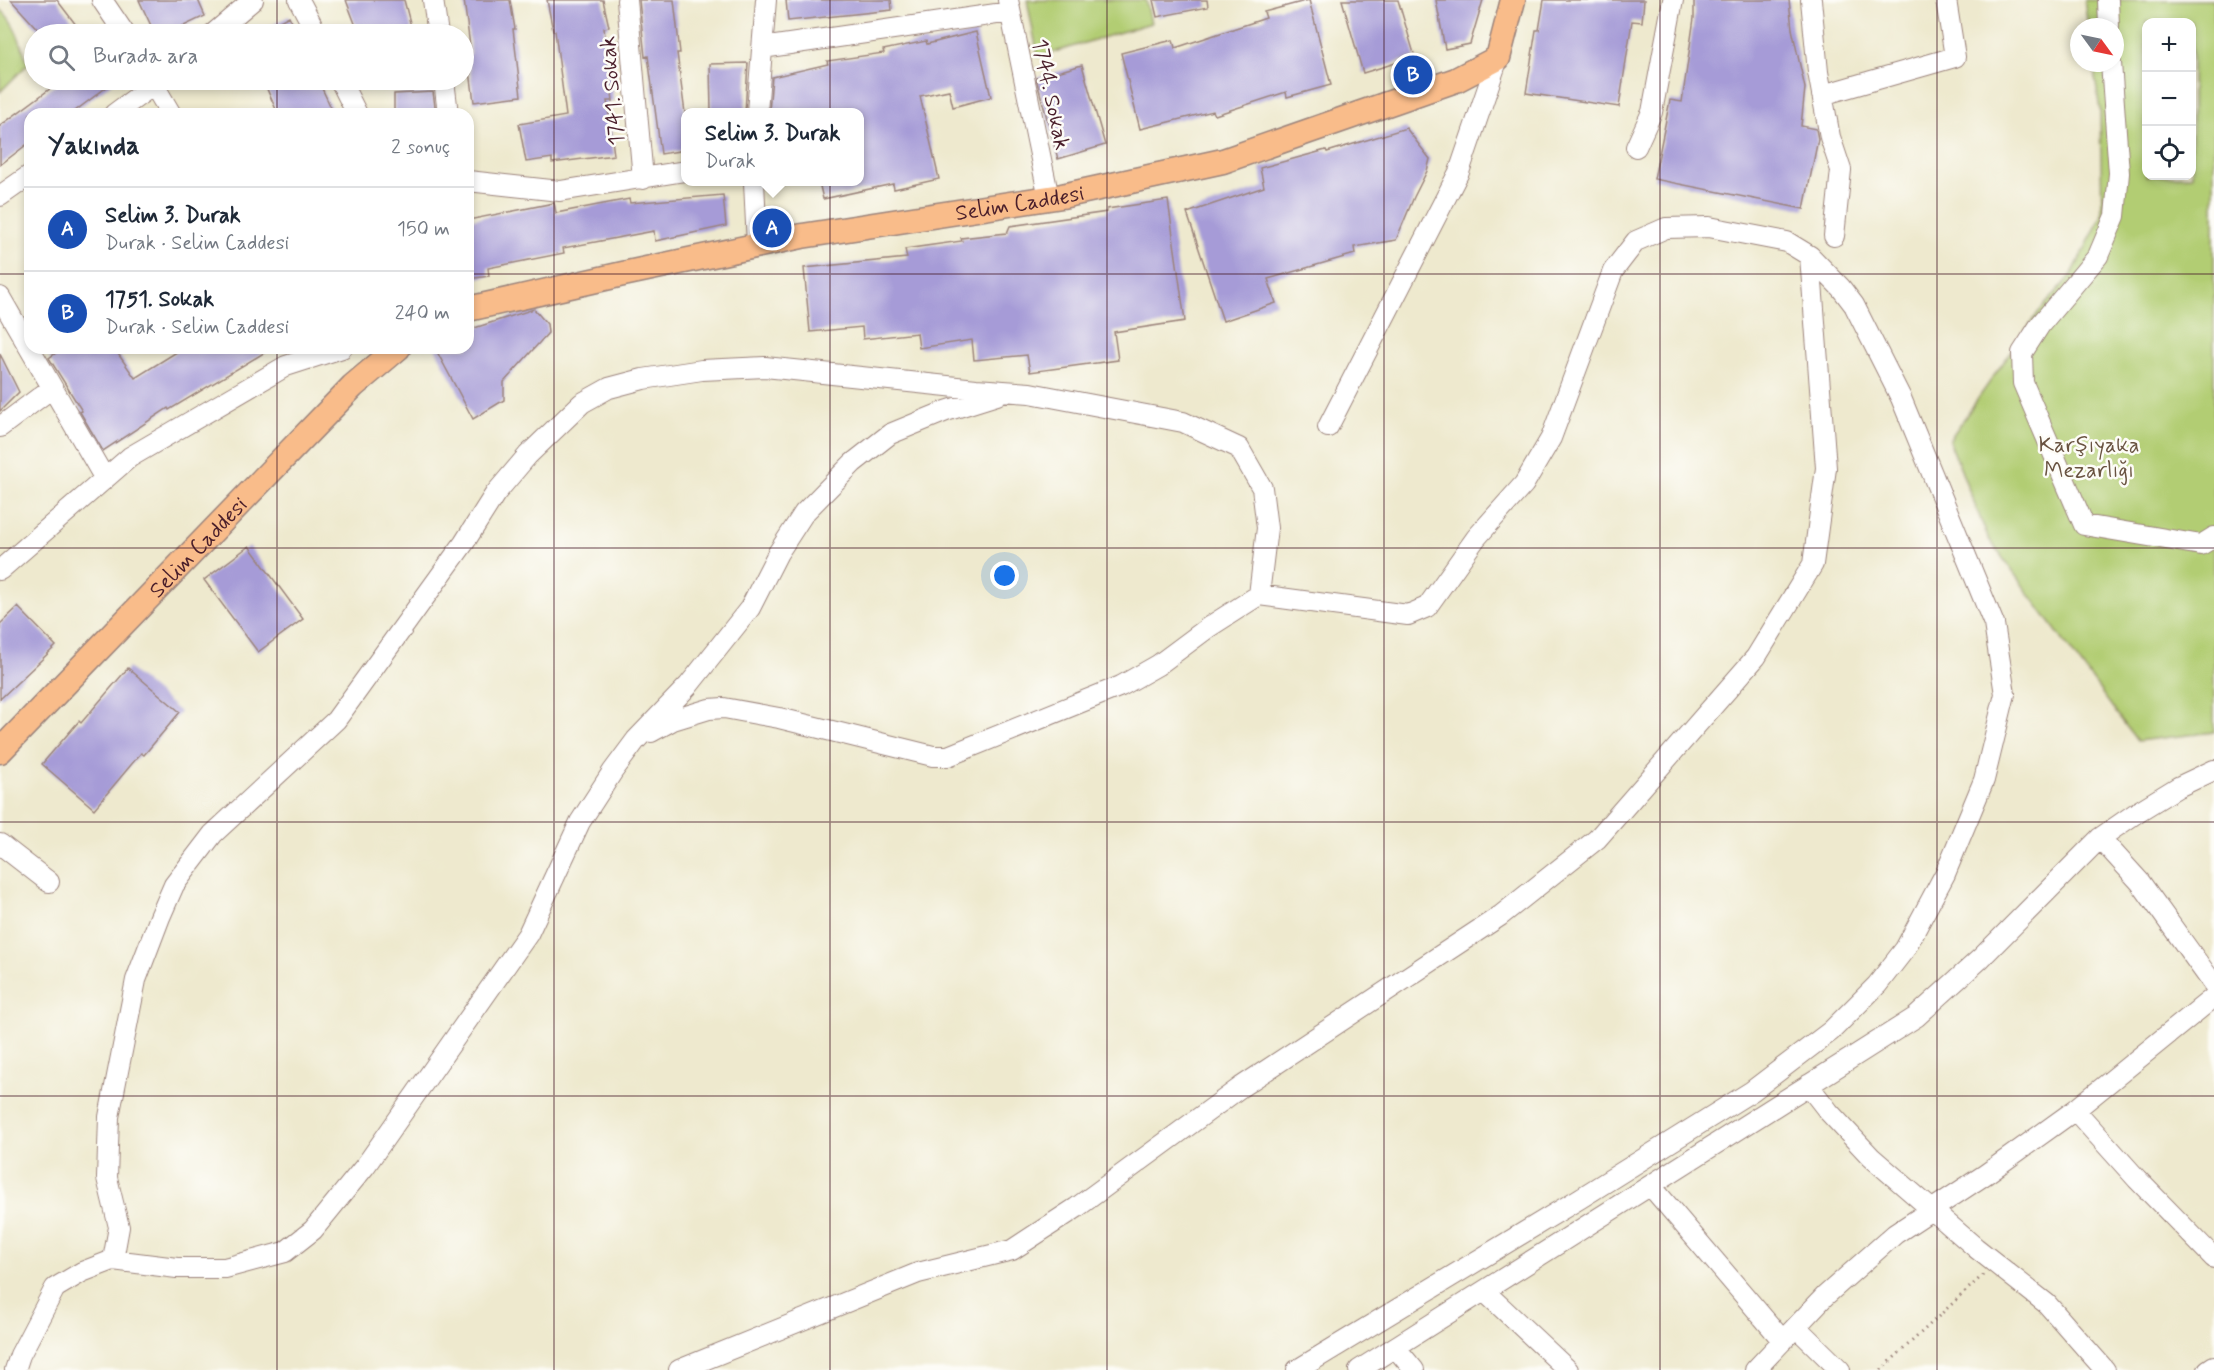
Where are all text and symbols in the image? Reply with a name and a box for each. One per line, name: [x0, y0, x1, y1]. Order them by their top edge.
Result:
north arrow: [2070, 18, 2124, 72]
map controls: [2142, 18, 2196, 180]
button: +: [2142, 18, 2196, 72]
search box: [24, 24, 474, 90]
street label: 1741. Sokak: [594, 35, 632, 147]
street label: 1744. Sokak: [1025, 36, 1075, 153]
icon: search: [45, 41, 78, 74]
text: Burada ara: [93, 43, 198, 71]
pin: B: [1394, 52, 1432, 98]
button: −: [2142, 72, 2196, 126]
popup: [681, 108, 864, 186]
text: Selim 3. Durak: [705, 120, 840, 148]
button: locate: [2142, 126, 2196, 180]
text: Yakında: [48, 130, 140, 164]
text: 2 sonuç: [391, 134, 450, 161]
text: Durak: [705, 148, 755, 175]
street label: Selim Caddesi: [954, 180, 1087, 228]
text: Selim 3. Durak: [105, 202, 241, 230]
pin: A: [752, 206, 792, 250]
text: A: [61, 216, 74, 243]
text: 150 m: [397, 216, 450, 243]
text: Durak · Selim Caddesi: [105, 230, 289, 257]
text: 1751. Sokak: [105, 286, 214, 314]
text: B: [61, 300, 74, 327]
text: 240 m: [395, 300, 450, 327]
text: Durak · Selim Caddesi: [105, 314, 289, 341]
park label: Karşıyaka Mezarlığı: [2039, 432, 2139, 486]
street label: Selim Caddesi: [144, 492, 254, 605]
your location: [990, 561, 1019, 590]

